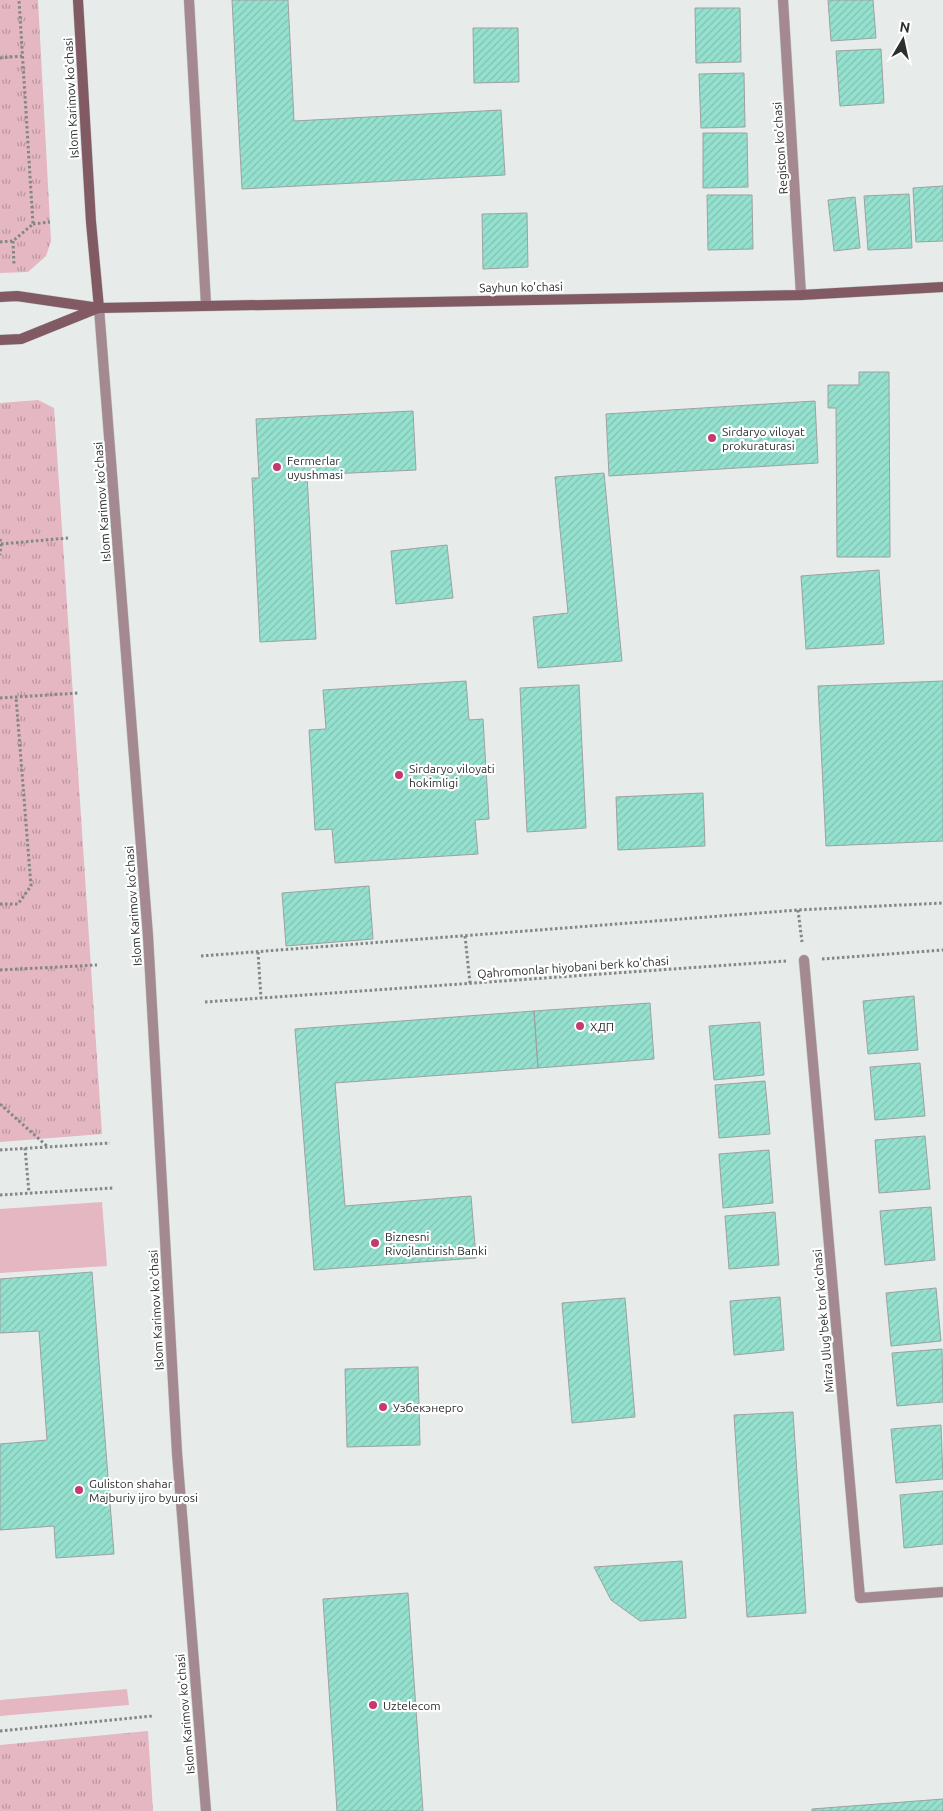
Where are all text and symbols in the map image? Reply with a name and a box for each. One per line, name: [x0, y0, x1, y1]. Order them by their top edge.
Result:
north arrow: [878, 15, 928, 65]
text: N: [899, 18, 911, 36]
street label: Islom Karimov ko'chasi: [61, 37, 81, 159]
street label: Registon ko'chasi: [770, 101, 790, 195]
street label: Sayhun ko'chasi: [479, 280, 563, 294]
place label: Sirdaryo viloyat prokuraturasi: [722, 425, 805, 452]
marker: Sirdaryo viloyat prokuraturasi: [706, 432, 718, 444]
street label: Islom Karimov ko'chasi: [91, 441, 113, 563]
place label: Fermerlar uyushmasi: [287, 454, 343, 481]
marker: Fermerlar uyushmasi: [271, 461, 283, 473]
place label: Sirdaryo viloyati hokimligi: [409, 762, 495, 789]
marker: Sirdaryo viloyati hokimligi: [393, 769, 405, 781]
street label: Islom Karimov ko'chasi: [122, 845, 144, 967]
street label: Qahromonlar hiyobani berk ko'chasi: [477, 954, 669, 980]
marker: ХДП: [574, 1020, 586, 1032]
place label: ХДП: [590, 1020, 614, 1033]
place label: Biznesni Rivojlantirish Banki: [385, 1230, 487, 1257]
marker: Biznesni Rivojlantirish Banki: [369, 1237, 381, 1249]
street label: Islom Karimov ko'chasi: [146, 1249, 166, 1371]
street label: Mirza Ulug'bek tor ko'chasi: [810, 1249, 836, 1393]
marker: Узбекэнерго: [377, 1401, 389, 1413]
place label: Узбекэнерго: [393, 1401, 464, 1414]
place label: Guliston shahar Majburiy ijro byurosi: [89, 1477, 198, 1504]
marker: Guliston shahar Majburiy ijro byurosi: [73, 1484, 85, 1496]
street label: Islom Karimov ko'chasi: [173, 1653, 197, 1775]
marker: Uztelecom: [367, 1699, 379, 1711]
place label: Uztelecom: [383, 1699, 441, 1712]

